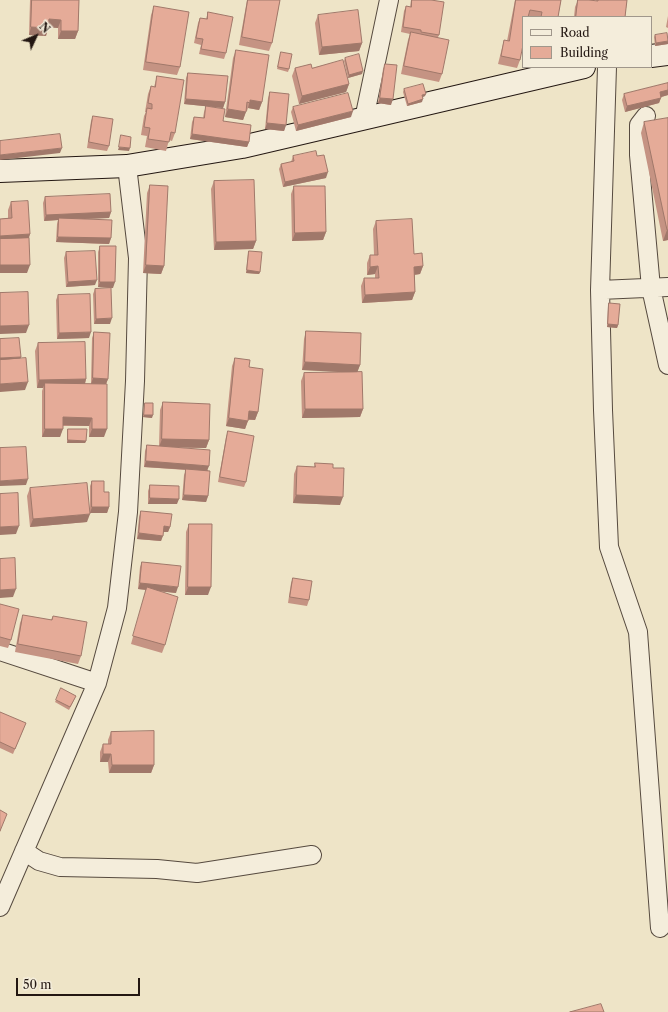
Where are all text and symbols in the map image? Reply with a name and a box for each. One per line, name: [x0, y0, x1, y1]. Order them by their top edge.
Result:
north arrow: [16, 16, 56, 56]
legend: [522, 16, 652, 68]
text: N: [36, 19, 53, 36]
text: Road: [560, 25, 590, 40]
text: Building: [560, 45, 608, 60]
scale bar: [18, 970, 142, 996]
text: 50 m: [23, 977, 52, 992]

